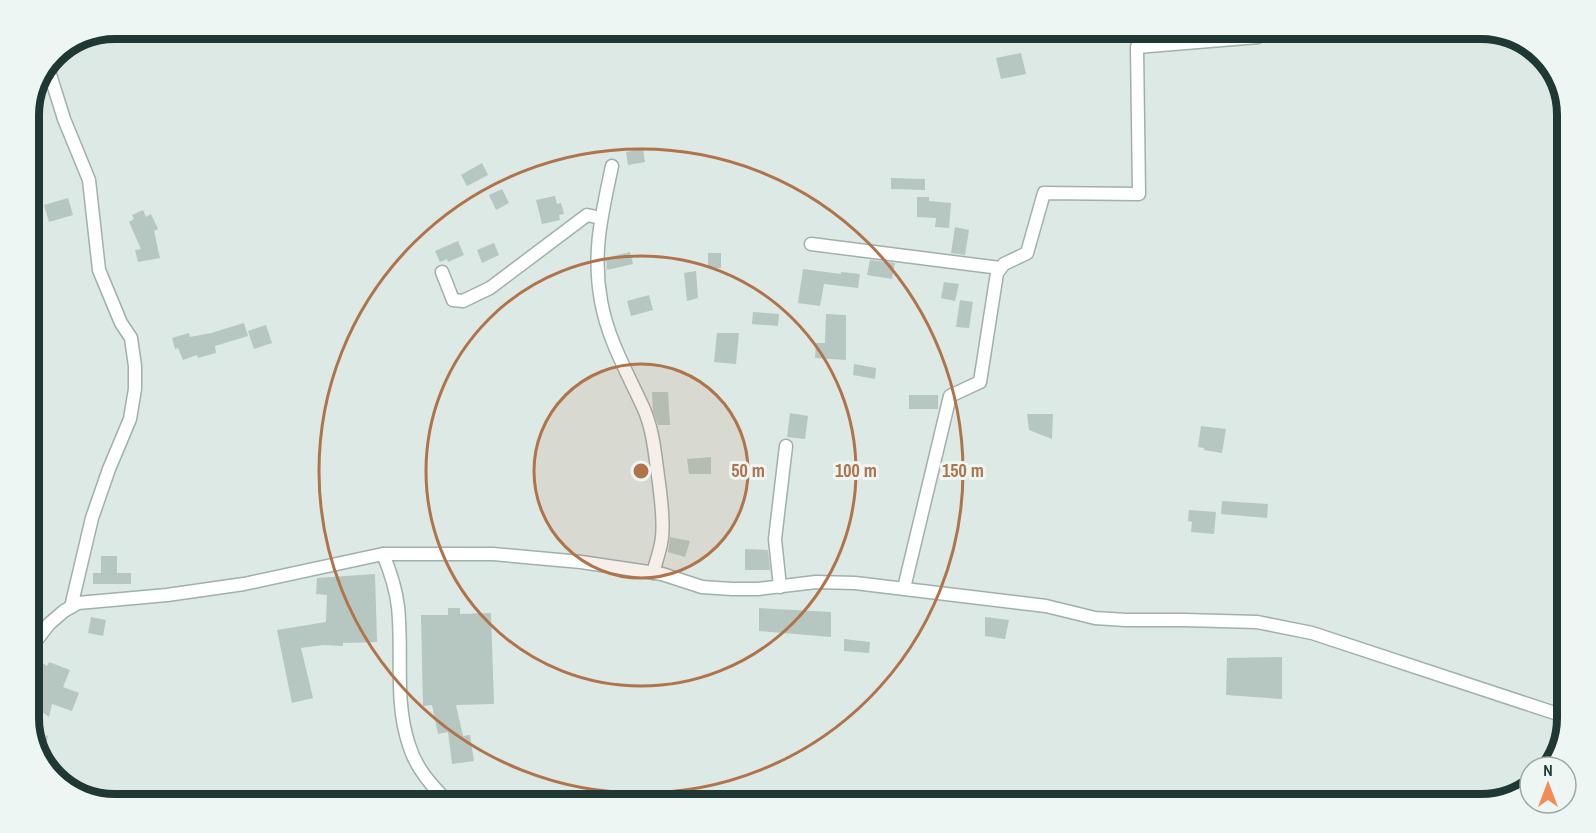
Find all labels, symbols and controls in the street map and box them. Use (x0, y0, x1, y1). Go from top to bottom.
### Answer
text: 50 m (731, 458, 765, 483)
text: 100 m (835, 458, 877, 483)
text: 150 m (942, 458, 984, 483)
centre of rings (631, 461, 651, 481)
north arrow (1518, 755, 1578, 815)
text: N (1543, 759, 1553, 781)

